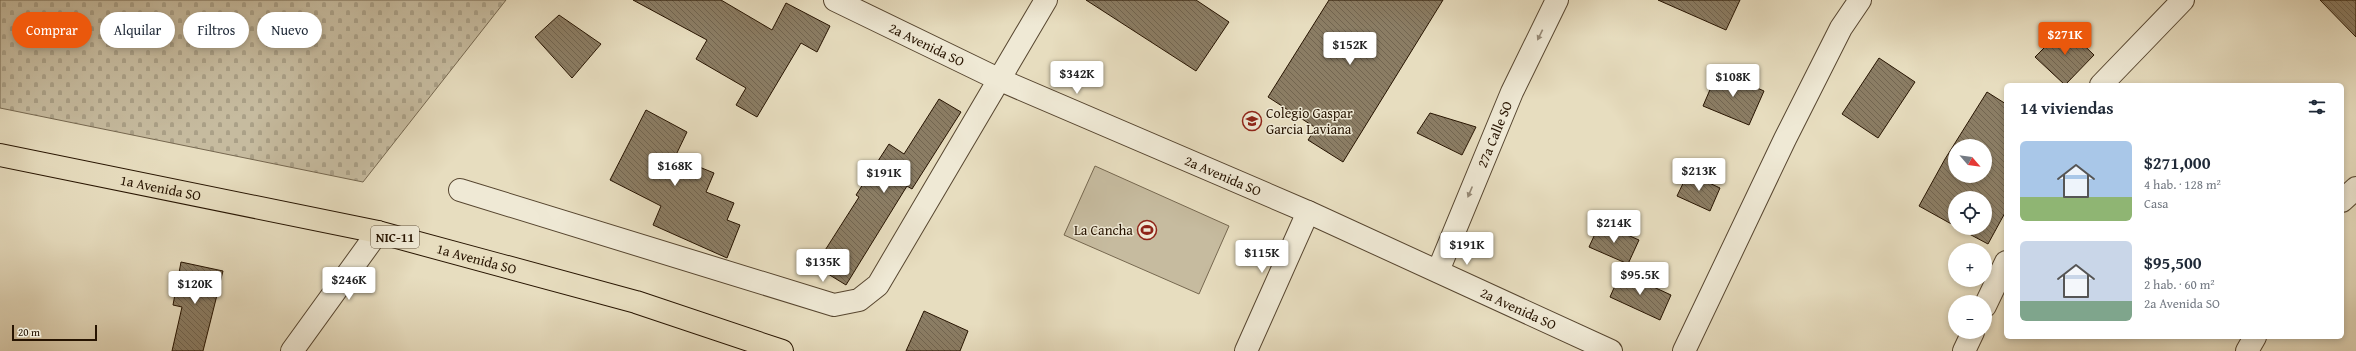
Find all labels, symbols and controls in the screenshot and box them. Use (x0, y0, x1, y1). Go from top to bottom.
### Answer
chip: Comprar (12, 12, 92, 48)
chip: Alquilar (100, 12, 175, 48)
chip: Filtros (183, 12, 249, 48)
chip: Nuevo (257, 12, 322, 48)
street label: 2a Avenida SO (886, 18, 968, 71)
pin: $271K (2037, 22, 2093, 56)
text: $271K (2047, 25, 2083, 44)
one-way arrow (1537, 29, 1543, 41)
pin: $152K (1322, 32, 1378, 66)
text: $152K (1332, 35, 1368, 54)
pin: $342K (1049, 61, 1105, 95)
text: $342K (1059, 64, 1095, 83)
pin: $108K (1705, 64, 1761, 98)
text: $108K (1715, 67, 1751, 86)
text: 14 viviendas (2020, 95, 2114, 120)
icon: filters (2306, 96, 2328, 118)
street label: 27a Calle SO (1472, 98, 1517, 171)
place label: Colegio Gaspar Garcia Laviana (1266, 103, 1353, 139)
school or university icon: Colegio Gaspar Garcia Laviana (1241, 110, 1263, 132)
north arrow (1948, 139, 1992, 183)
map controls (1948, 139, 1992, 339)
street label: 2a Avenida SO (1181, 150, 1265, 201)
text: $271,000 (2144, 150, 2210, 175)
pin: $168K (647, 153, 703, 187)
text: $168K (657, 156, 693, 175)
icon: home (2052, 157, 2100, 205)
pin: $213K (1671, 158, 1727, 192)
pin: $191K (856, 160, 912, 194)
text: $213K (1681, 161, 1717, 180)
text: $191K (866, 163, 902, 182)
street label: 1a Avenida SO (119, 170, 203, 206)
text: 4 hab. · 128 m² (2144, 175, 2221, 194)
one-way arrow (1467, 187, 1473, 199)
button: locate (1948, 191, 1992, 235)
text: Casa (2144, 194, 2169, 213)
pin: $214K (1586, 210, 1642, 244)
text: $214K (1596, 213, 1632, 232)
sports icon: La Cancha (1136, 219, 1158, 241)
place label: La Cancha (1074, 220, 1133, 240)
road number: NIC-11 (371, 226, 419, 248)
pin: $191K (1439, 232, 1495, 266)
text: $191K (1449, 235, 1485, 254)
street label: 1a Avenida SO (435, 238, 519, 279)
pin: $115K (1234, 240, 1290, 274)
text: $115K (1244, 243, 1280, 262)
button: + (1948, 243, 1992, 287)
pin: $135K (795, 249, 851, 283)
text: $95,500 (2144, 250, 2202, 275)
text: $135K (805, 252, 841, 271)
icon: home (2052, 257, 2100, 305)
pin: $95.5K (1607, 262, 1673, 296)
text: $95.5K (1621, 265, 1659, 284)
pin: $246K (321, 267, 377, 301)
text: $246K (331, 270, 367, 289)
pin: $120K (167, 271, 223, 305)
text: $120K (177, 274, 213, 293)
text: 2 hab. · 60 m² (2144, 275, 2215, 294)
street label: 2a Avenida SO (1477, 282, 1560, 335)
text: 2a Avenida SO (2144, 294, 2220, 313)
button: − (1948, 295, 1992, 339)
scale bar (12, 323, 97, 342)
text: 20 m (18, 324, 40, 340)

